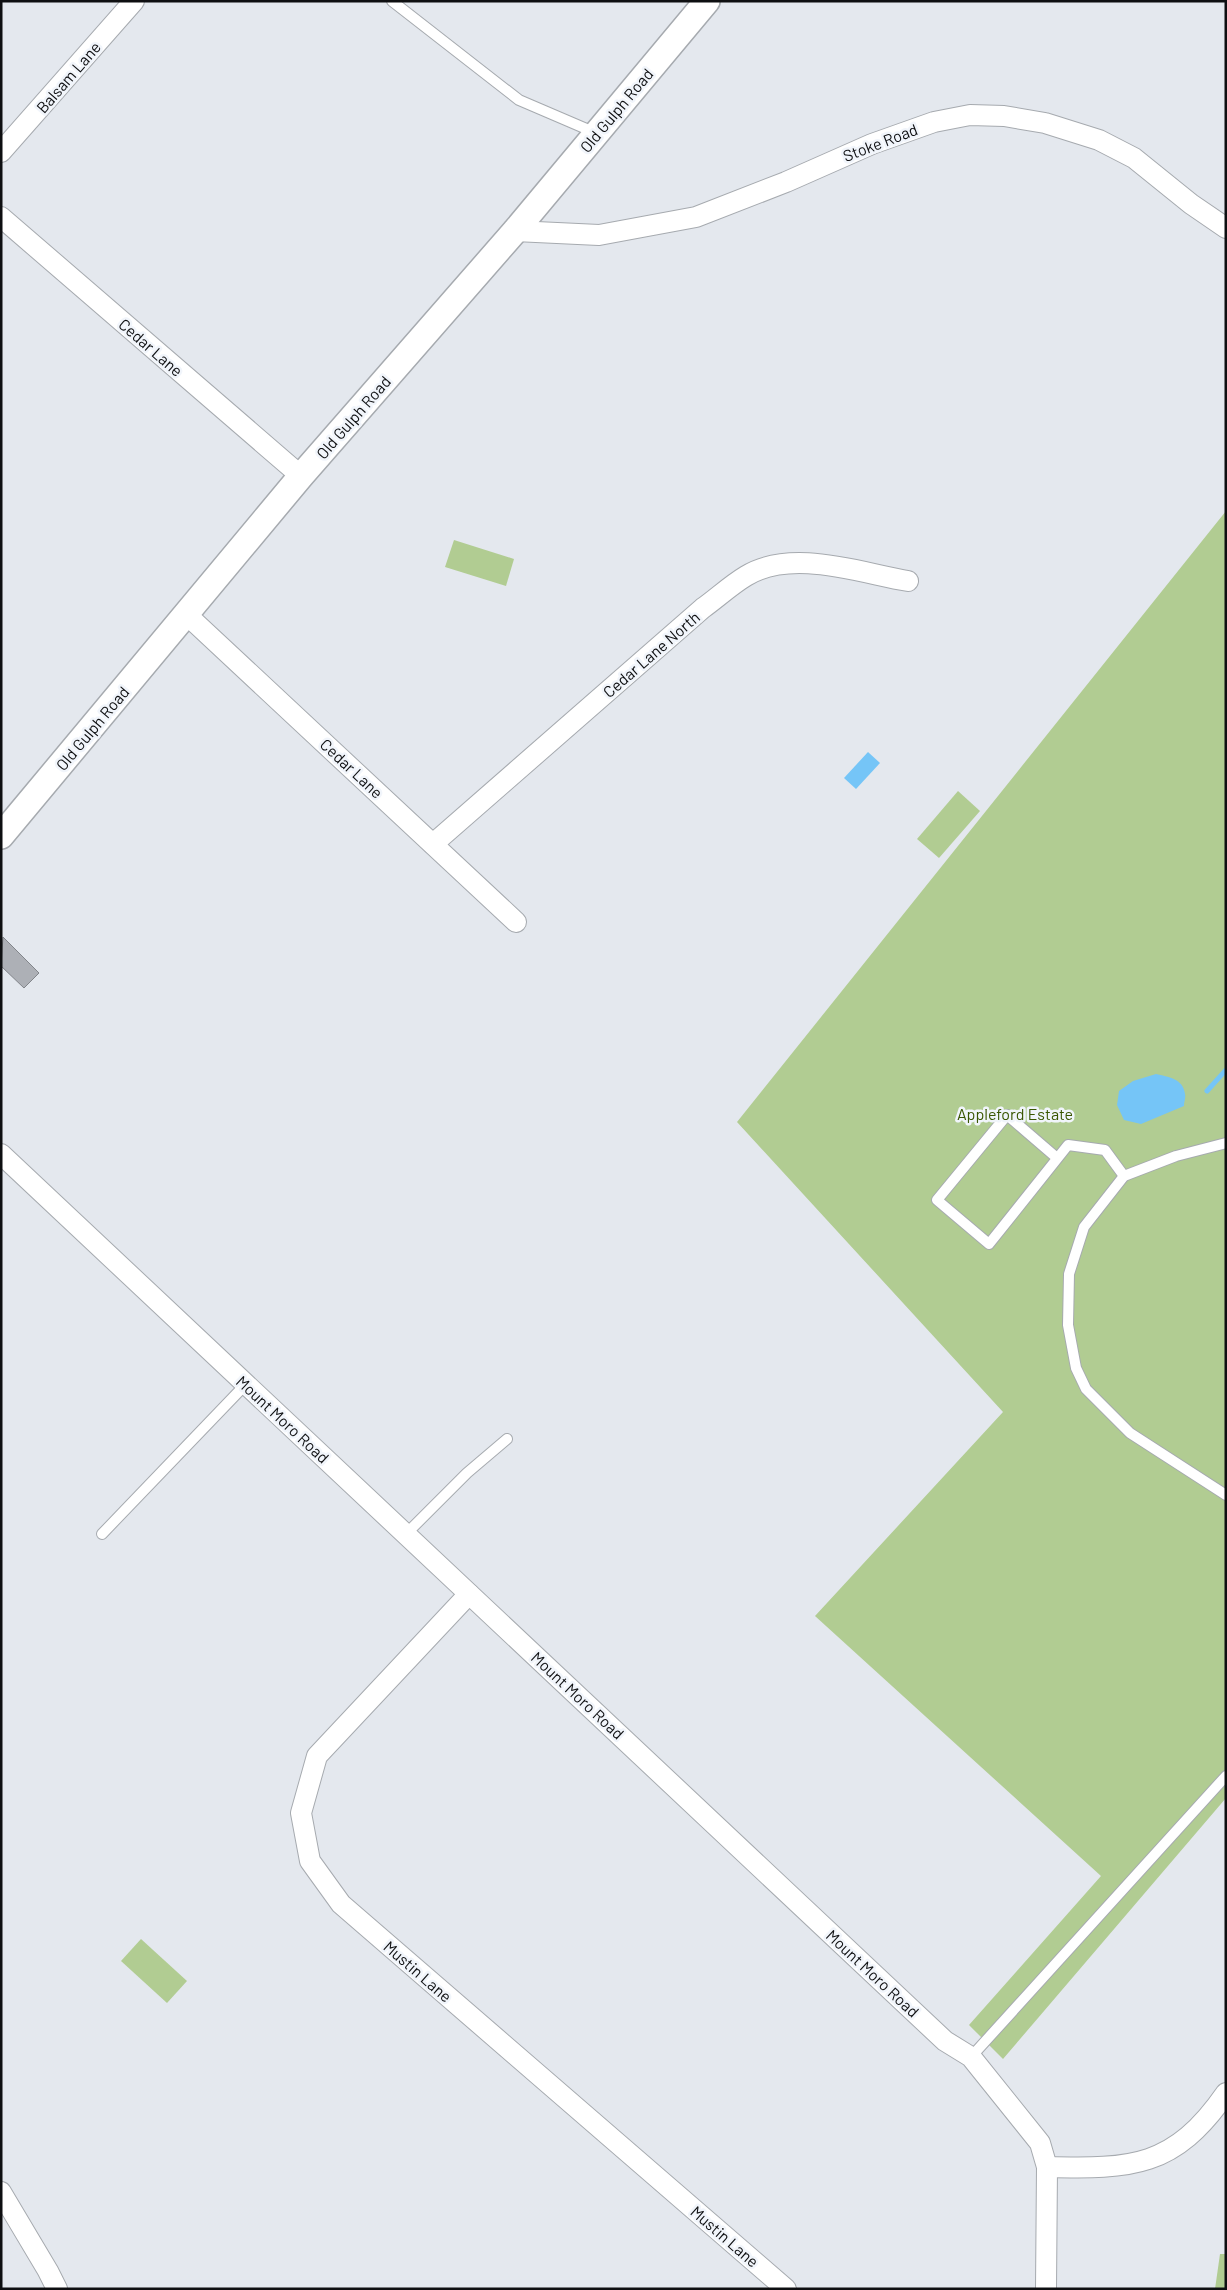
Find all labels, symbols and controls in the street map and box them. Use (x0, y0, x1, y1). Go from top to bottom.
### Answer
street label: Balsam Lane (32, 37, 104, 117)
street label: Old Gulph Road (575, 64, 657, 156)
street label: Stoke Road (840, 119, 920, 165)
street label: Cedar Lane (115, 314, 187, 380)
street label: Old Gulph Road (312, 372, 394, 462)
street label: Cedar Lane North (599, 607, 703, 701)
street label: Old Gulph Road (51, 682, 133, 774)
street label: Cedar Lane (317, 734, 387, 802)
park label: Appleford Estate (957, 1104, 1073, 1123)
street label: Mount Moro Road (233, 1371, 333, 1467)
street label: Mount Moro Road (528, 1647, 628, 1743)
street label: Mount Moro Road (823, 1925, 923, 2021)
street label: Mustin Lane (380, 1936, 456, 2006)
street label: Mustin Lane (687, 2201, 763, 2271)

